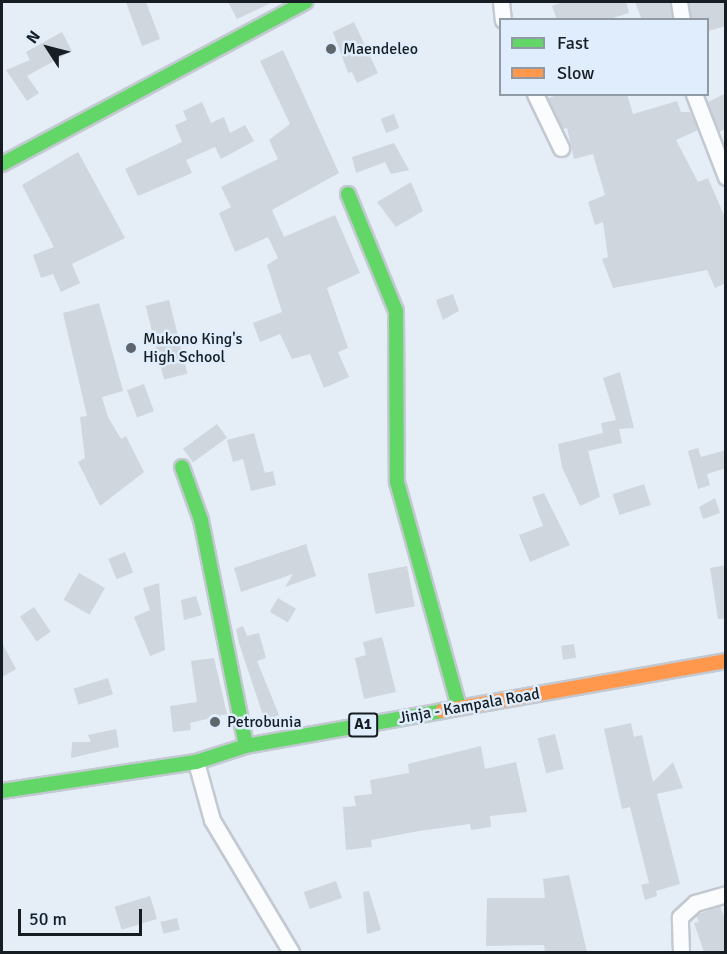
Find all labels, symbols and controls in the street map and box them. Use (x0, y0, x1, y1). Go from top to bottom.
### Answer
north arrow (18, 18, 78, 78)
legend (499, 18, 709, 96)
text: N (22, 27, 45, 48)
text: Fast (557, 32, 589, 54)
place label: Maendeleo (343, 39, 418, 59)
marker: Maendeleo (324, 42, 338, 56)
text: Slow (557, 62, 594, 84)
place label: Mukono King's High School (143, 329, 243, 367)
marker: Mukono King's High School (124, 341, 138, 355)
street label: Jinja - Kampala Road (397, 684, 541, 728)
place label: Petrobunia (227, 712, 302, 732)
road number: A1 (348, 713, 378, 737)
marker: Petrobunia (208, 715, 222, 729)
scale bar (21, 897, 146, 935)
text: 50 m (29, 908, 67, 930)

